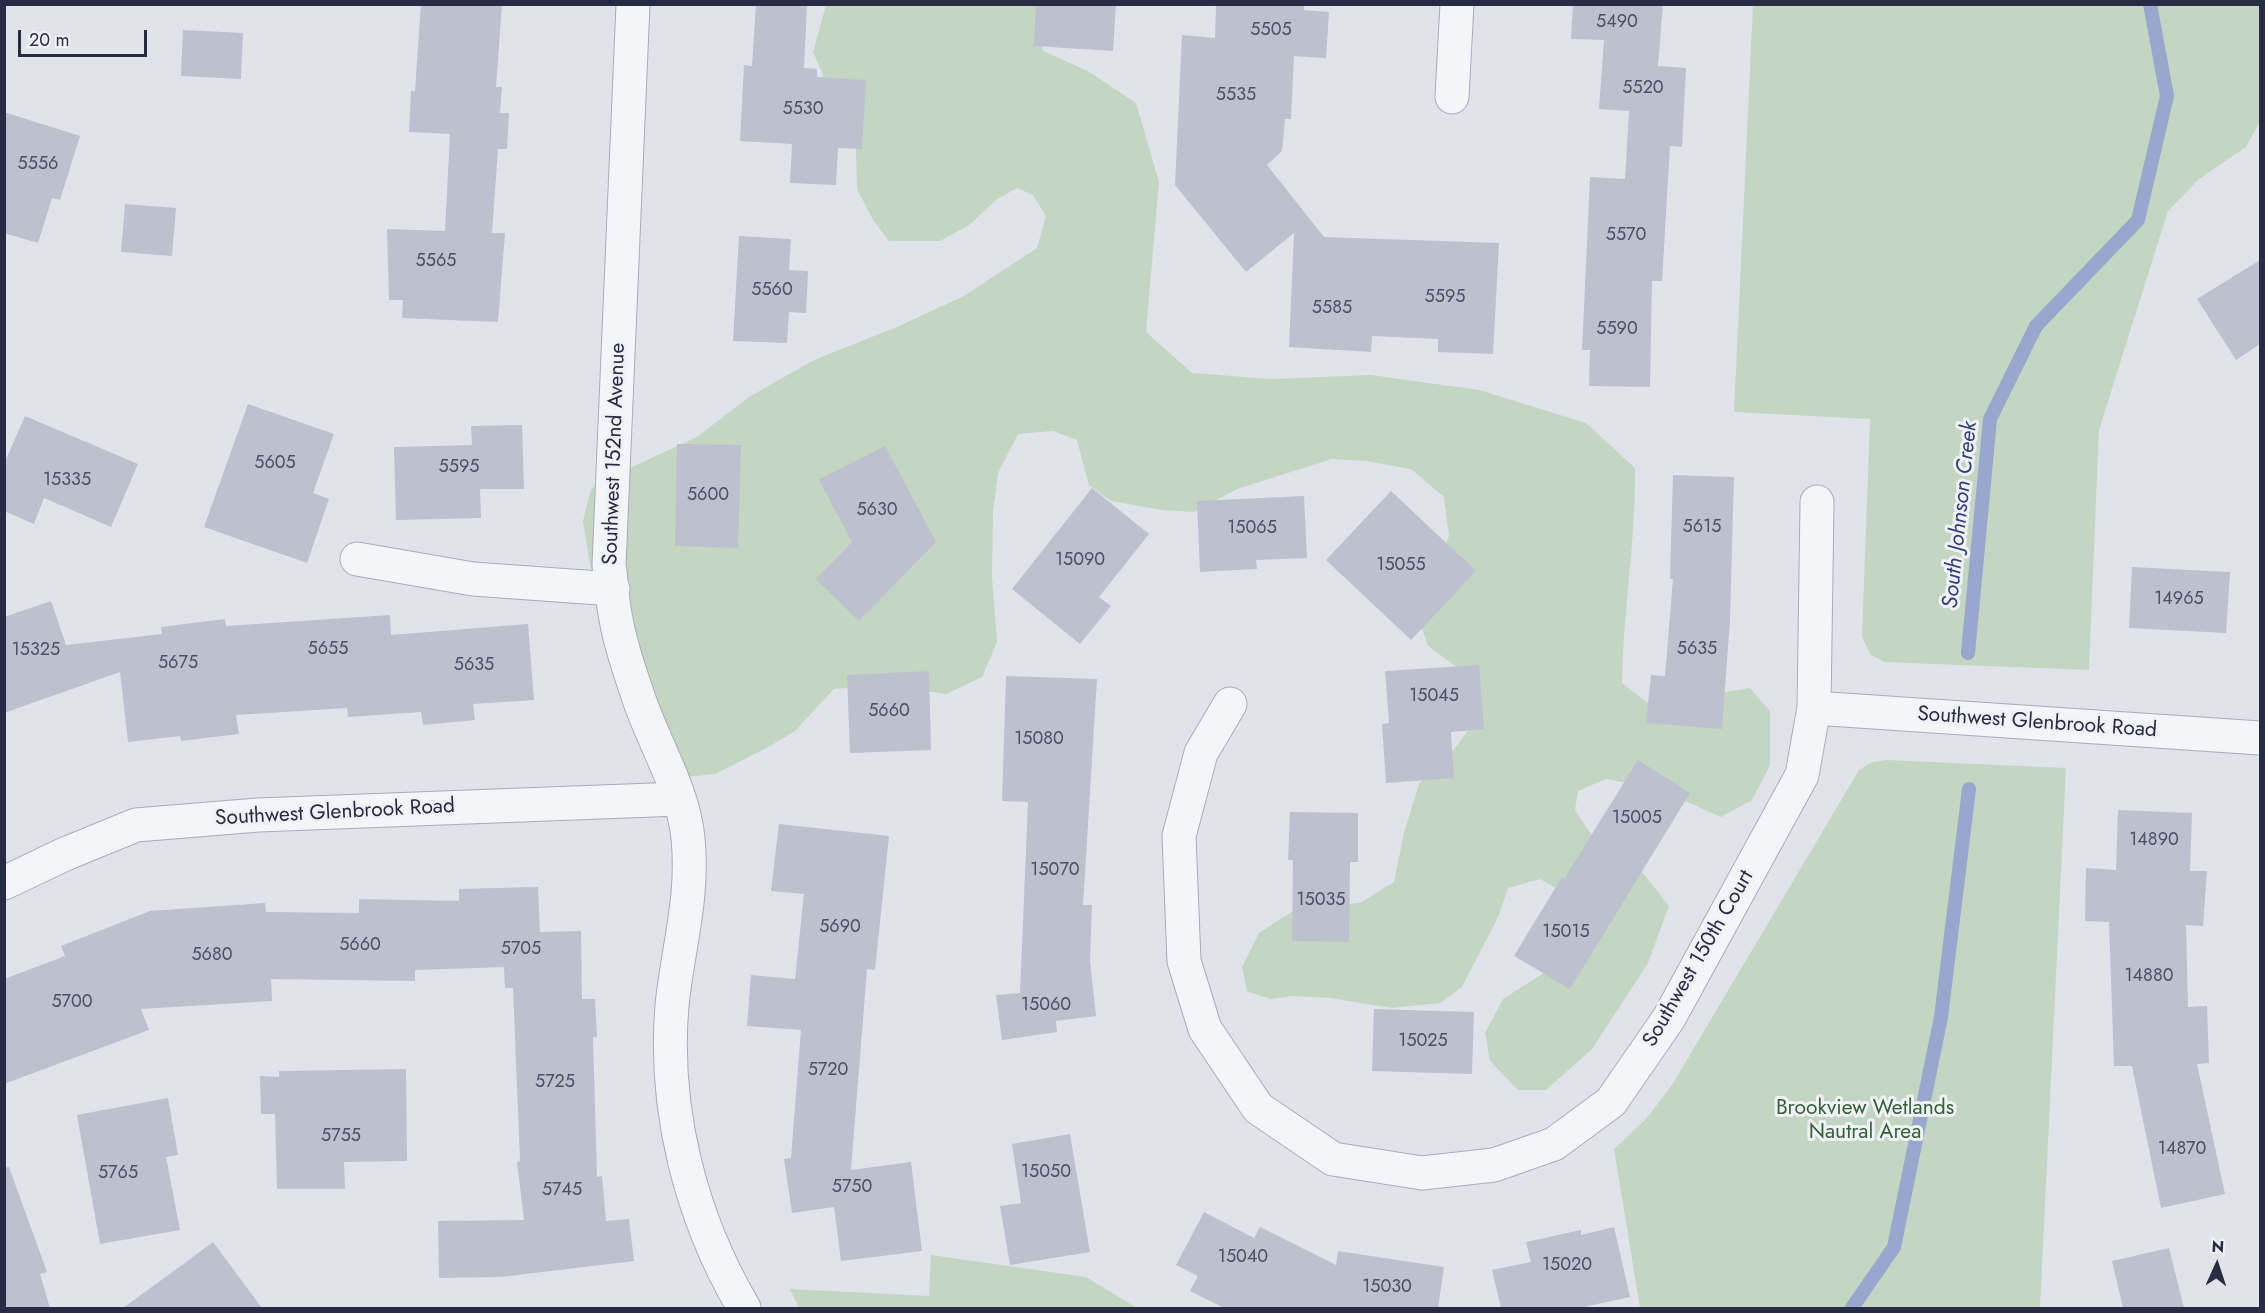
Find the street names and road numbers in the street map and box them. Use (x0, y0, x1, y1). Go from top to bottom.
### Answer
street label: Southwest 152nd Avenue (599, 342, 631, 566)
street label: Southwest Glenbrook Road (1916, 702, 2158, 744)
street label: Southwest Glenbrook Road (214, 794, 456, 832)
street label: Southwest 150th Court (1638, 866, 1760, 1052)

